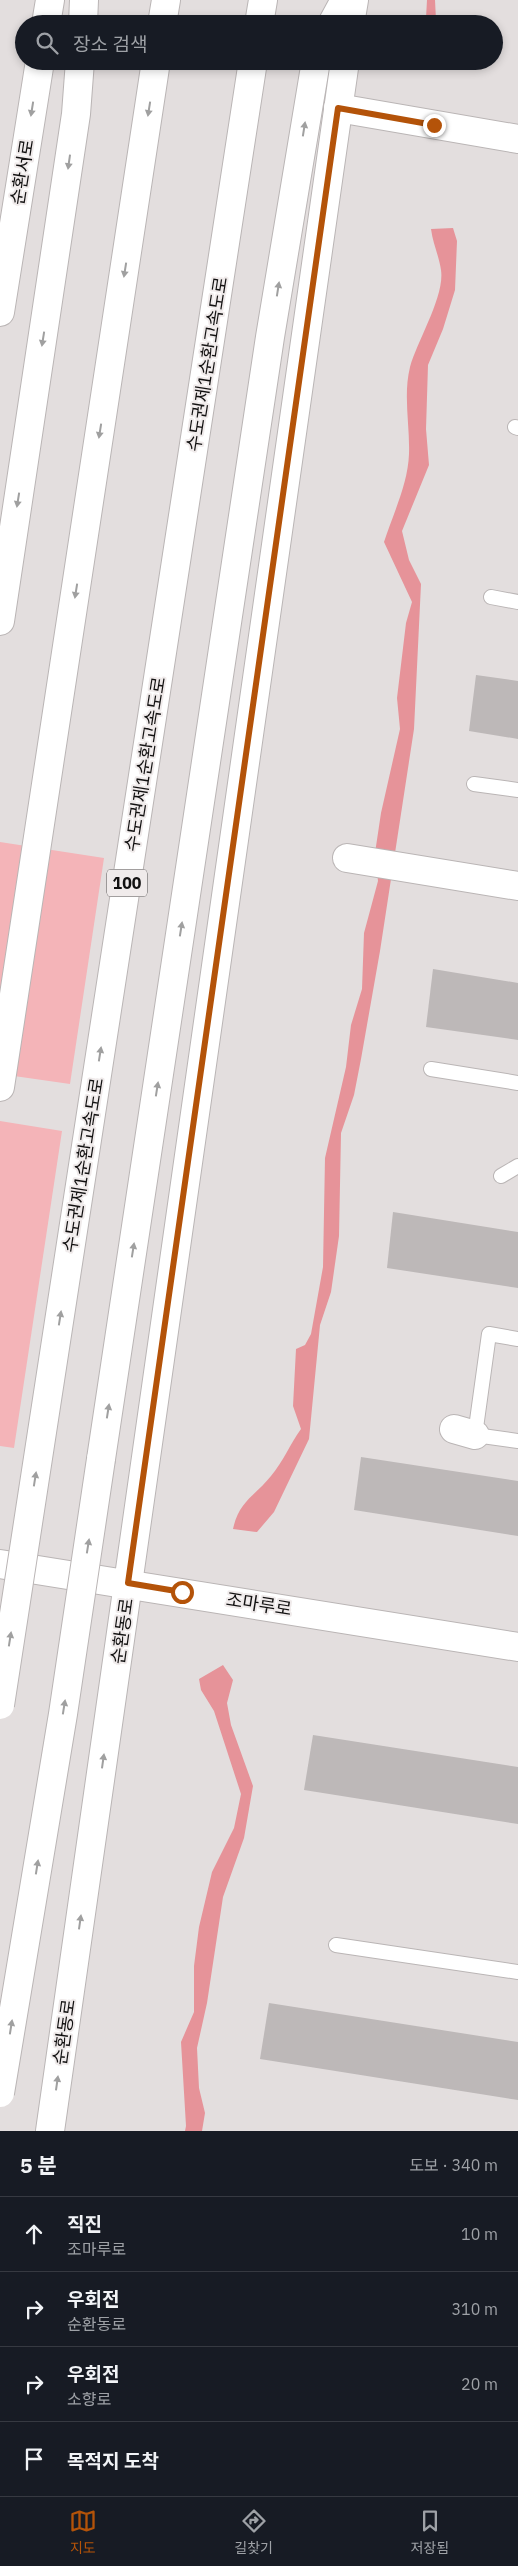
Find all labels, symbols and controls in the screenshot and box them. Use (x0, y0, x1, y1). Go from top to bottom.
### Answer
search box (15, 15, 503, 70)
icon: search (33, 29, 61, 57)
text: 장소 검색 (73, 32, 147, 56)
one-way arrow (28, 102, 36, 118)
one-way arrow (145, 102, 153, 118)
route end (423, 114, 446, 137)
one-way arrow (301, 120, 309, 136)
street label: 순환서로 (5, 137, 39, 207)
one-way arrow (65, 154, 73, 170)
one-way arrow (120, 262, 128, 278)
street label: 수도권제1순환고속도로 (182, 275, 232, 453)
one-way arrow (274, 281, 282, 297)
one-way arrow (39, 331, 47, 347)
one-way arrow (96, 423, 104, 439)
one-way arrow (14, 492, 22, 508)
one-way arrow (72, 584, 80, 600)
street label: 수도권제1순환고속도로 (120, 675, 170, 853)
road number: 100 (107, 870, 147, 896)
one-way arrow (177, 920, 185, 936)
one-way arrow (97, 1045, 105, 1061)
street label: 수도권제1순환고속도로 (58, 1076, 108, 1254)
one-way arrow (153, 1081, 161, 1097)
one-way arrow (129, 1242, 137, 1258)
one-way arrow (56, 1310, 64, 1326)
one-way arrow (105, 1402, 113, 1418)
one-way arrow (31, 1470, 39, 1486)
one-way arrow (84, 1537, 92, 1553)
route start (171, 1581, 194, 1604)
street label: 조마루로 (224, 1587, 294, 1621)
street label: 순환동로 (106, 1597, 138, 1665)
one-way arrow (6, 1631, 14, 1647)
one-way arrow (60, 1698, 68, 1714)
one-way arrow (99, 1753, 107, 1769)
one-way arrow (34, 1858, 42, 1874)
one-way arrow (76, 1914, 84, 1930)
street label: 순환동로 (48, 1998, 80, 2066)
one-way arrow (7, 2019, 15, 2035)
one-way arrow (53, 2074, 61, 2090)
text: 5 분 (20, 2151, 57, 2179)
text: 도보 · 340 m (409, 2155, 498, 2175)
text: 직진 (67, 2212, 102, 2236)
icon: ahead (20, 2220, 48, 2248)
text: 10 m (461, 2224, 498, 2244)
text: 조마루로 (67, 2239, 126, 2259)
text: 우회전 (67, 2287, 119, 2311)
icon: right (20, 2295, 48, 2323)
text: 310 m (451, 2299, 498, 2319)
text: 순환동로 (67, 2314, 126, 2334)
text: 우회전 (67, 2362, 119, 2386)
icon: right (20, 2370, 48, 2398)
text: 20 m (461, 2374, 498, 2394)
text: 소향로 (67, 2389, 111, 2409)
icon: arrive (20, 2445, 48, 2473)
text: 목적지 도착 (67, 2449, 159, 2473)
tab: 지도 (69, 2507, 97, 2557)
tab: 길찾기 (234, 2507, 273, 2557)
tab: 저장됨 (411, 2507, 449, 2557)

